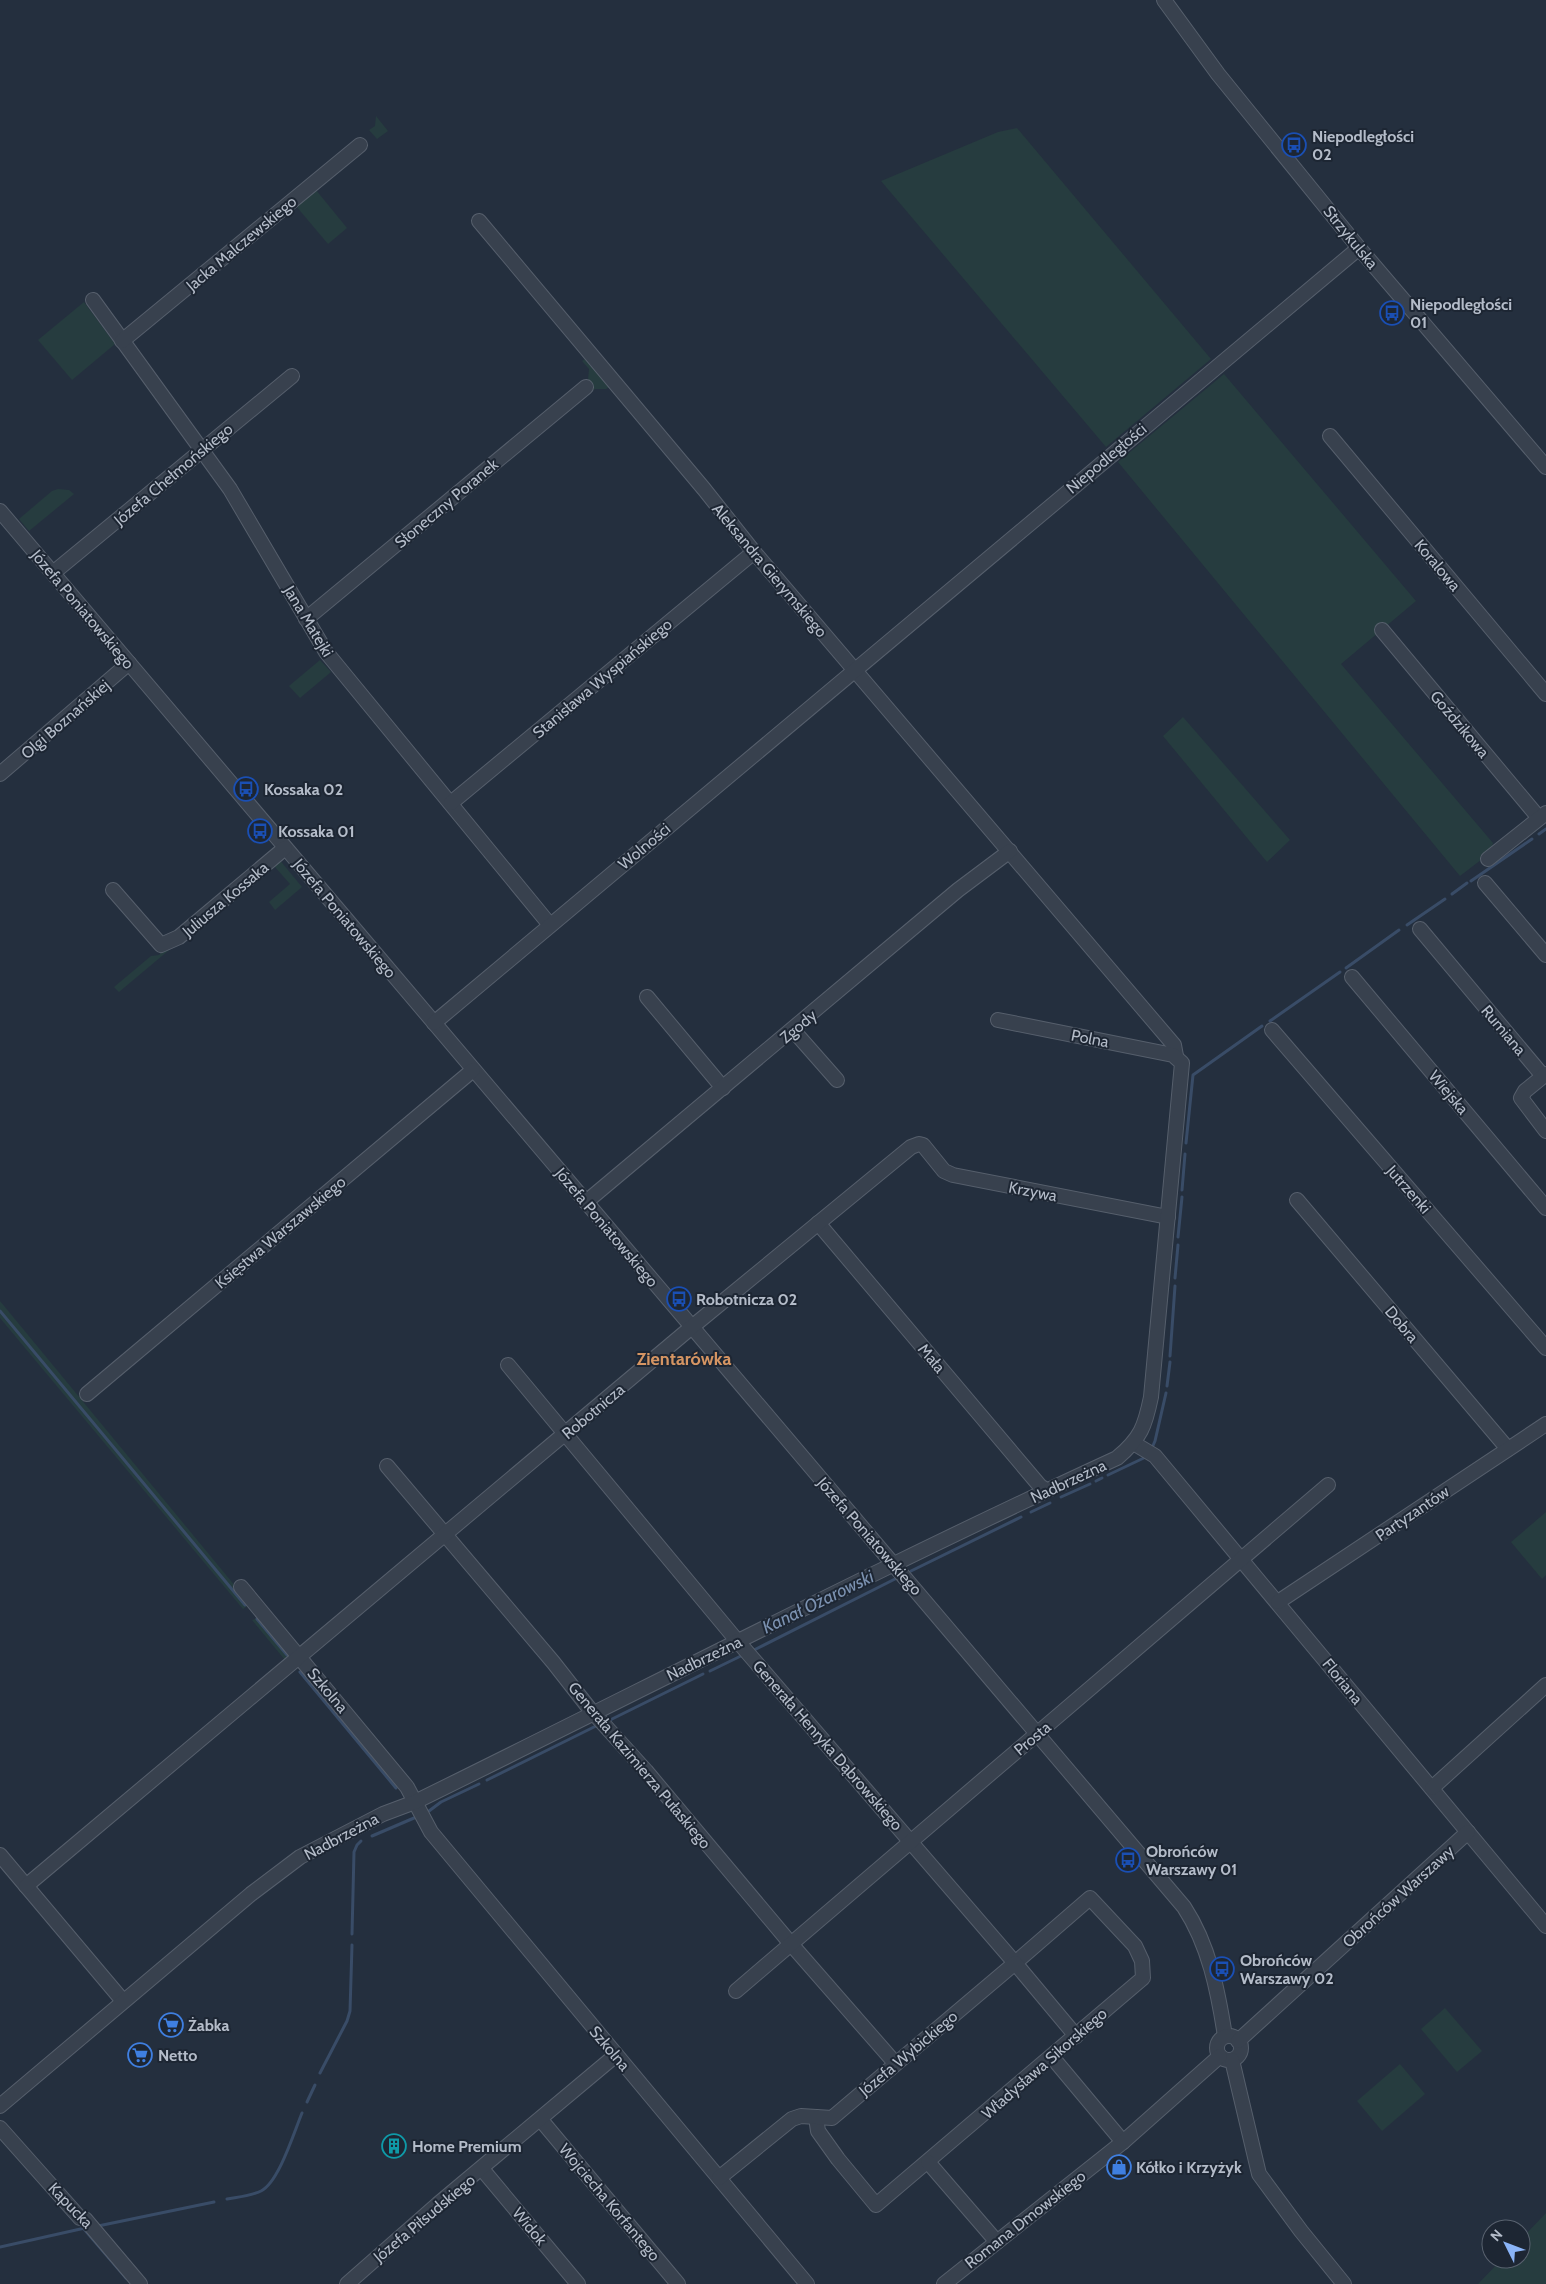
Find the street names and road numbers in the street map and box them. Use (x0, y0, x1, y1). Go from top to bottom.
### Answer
street label: Jacka Malczewskiego (182, 192, 300, 296)
street label: Strzykulska (1319, 202, 1382, 273)
street label: Józefa Chełmońskiego (109, 419, 237, 530)
street label: Niepodległości (1062, 419, 1150, 497)
street label: Słoneczny Poranek (391, 454, 502, 552)
street label: Aleksandra Gierymskiego (708, 500, 831, 641)
street label: Koralowa (1411, 536, 1465, 595)
street label: Józefa Poniatowskiego (27, 545, 138, 673)
street label: Jana Matejki (279, 581, 337, 660)
street label: Stanisława Wyspiańskiego (529, 614, 676, 742)
street label: Olgi Boznańskiej (17, 676, 114, 763)
street label: Goździkowa (1426, 687, 1493, 762)
street label: Wolności (614, 819, 674, 874)
street label: Józefa Poniatowskiego (289, 854, 400, 982)
street label: Juliusza Kossaka (178, 858, 272, 941)
street label: Rumiana (1477, 1001, 1530, 1059)
street label: Zgody (776, 1006, 821, 1047)
street label: Polna (1069, 1026, 1111, 1052)
street label: Wiejska (1425, 1067, 1473, 1118)
street label: Jutrzenki (1382, 1161, 1435, 1217)
street label: Józefa Poniatowskiego (551, 1163, 662, 1291)
street label: Księstwa Warszawskiego (211, 1172, 350, 1293)
street label: Krzywa (1007, 1177, 1059, 1206)
street label: Dobra (1381, 1302, 1423, 1347)
street label: Mała (914, 1340, 949, 1377)
street label: Robotnicza (558, 1380, 629, 1443)
street label: Nadbrzeżna (1027, 1456, 1109, 1507)
street label: Józefa Poniatowskiego (813, 1473, 926, 1599)
street label: Partyzantów (1372, 1482, 1453, 1545)
street label: Nadbrzeżna (664, 1632, 745, 1685)
street label: Floriana (1318, 1654, 1367, 1708)
street label: Generała Henryka Dąbrowskiego (749, 1656, 907, 1834)
street label: Szkolna (303, 1664, 352, 1717)
street label: Generała Kazimierza Pułaskiego (564, 1678, 715, 1853)
street label: Prosta (1010, 1717, 1055, 1759)
street label: Nadbrzeżna (301, 1809, 382, 1864)
street label: Obrońców Warszawy (1339, 1841, 1458, 1951)
street label: Władysława Sikorskiego (978, 2004, 1111, 2123)
street label: Józefa Wybickiego (854, 2007, 962, 2101)
street label: Szkolna (585, 2022, 634, 2075)
street label: Wojciecha Korfantego (555, 2140, 664, 2265)
street label: Romana Dmowskiego (961, 2166, 1090, 2272)
street label: Józefa Piłsudskiego (369, 2170, 479, 2267)
street label: Kapucka (44, 2179, 97, 2232)
street label: Widok (508, 2204, 551, 2250)

